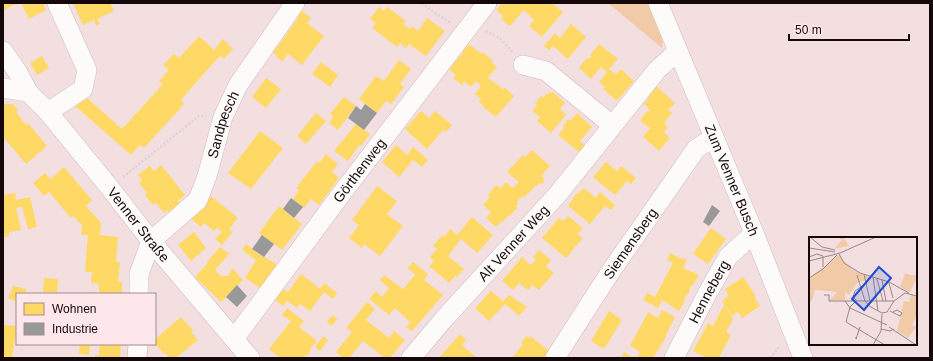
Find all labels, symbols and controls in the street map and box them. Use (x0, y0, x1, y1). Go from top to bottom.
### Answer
scale bar (789, 16, 909, 42)
text: 50 m (795, 23, 822, 37)
street label: Sandpesch (204, 88, 242, 160)
street label: Zum Venner Busch (702, 122, 762, 238)
street label: Görthenweg (330, 135, 389, 206)
street label: Venner Straße (104, 184, 173, 265)
street label: Alt Venner Weg (475, 202, 552, 284)
street label: Siemensberg (600, 205, 660, 282)
inset map (809, 237, 917, 345)
street label: Henneberg (685, 257, 733, 326)
legend (16, 293, 156, 345)
text: Wohnen (52, 302, 96, 316)
text: Industrie (52, 322, 98, 336)

